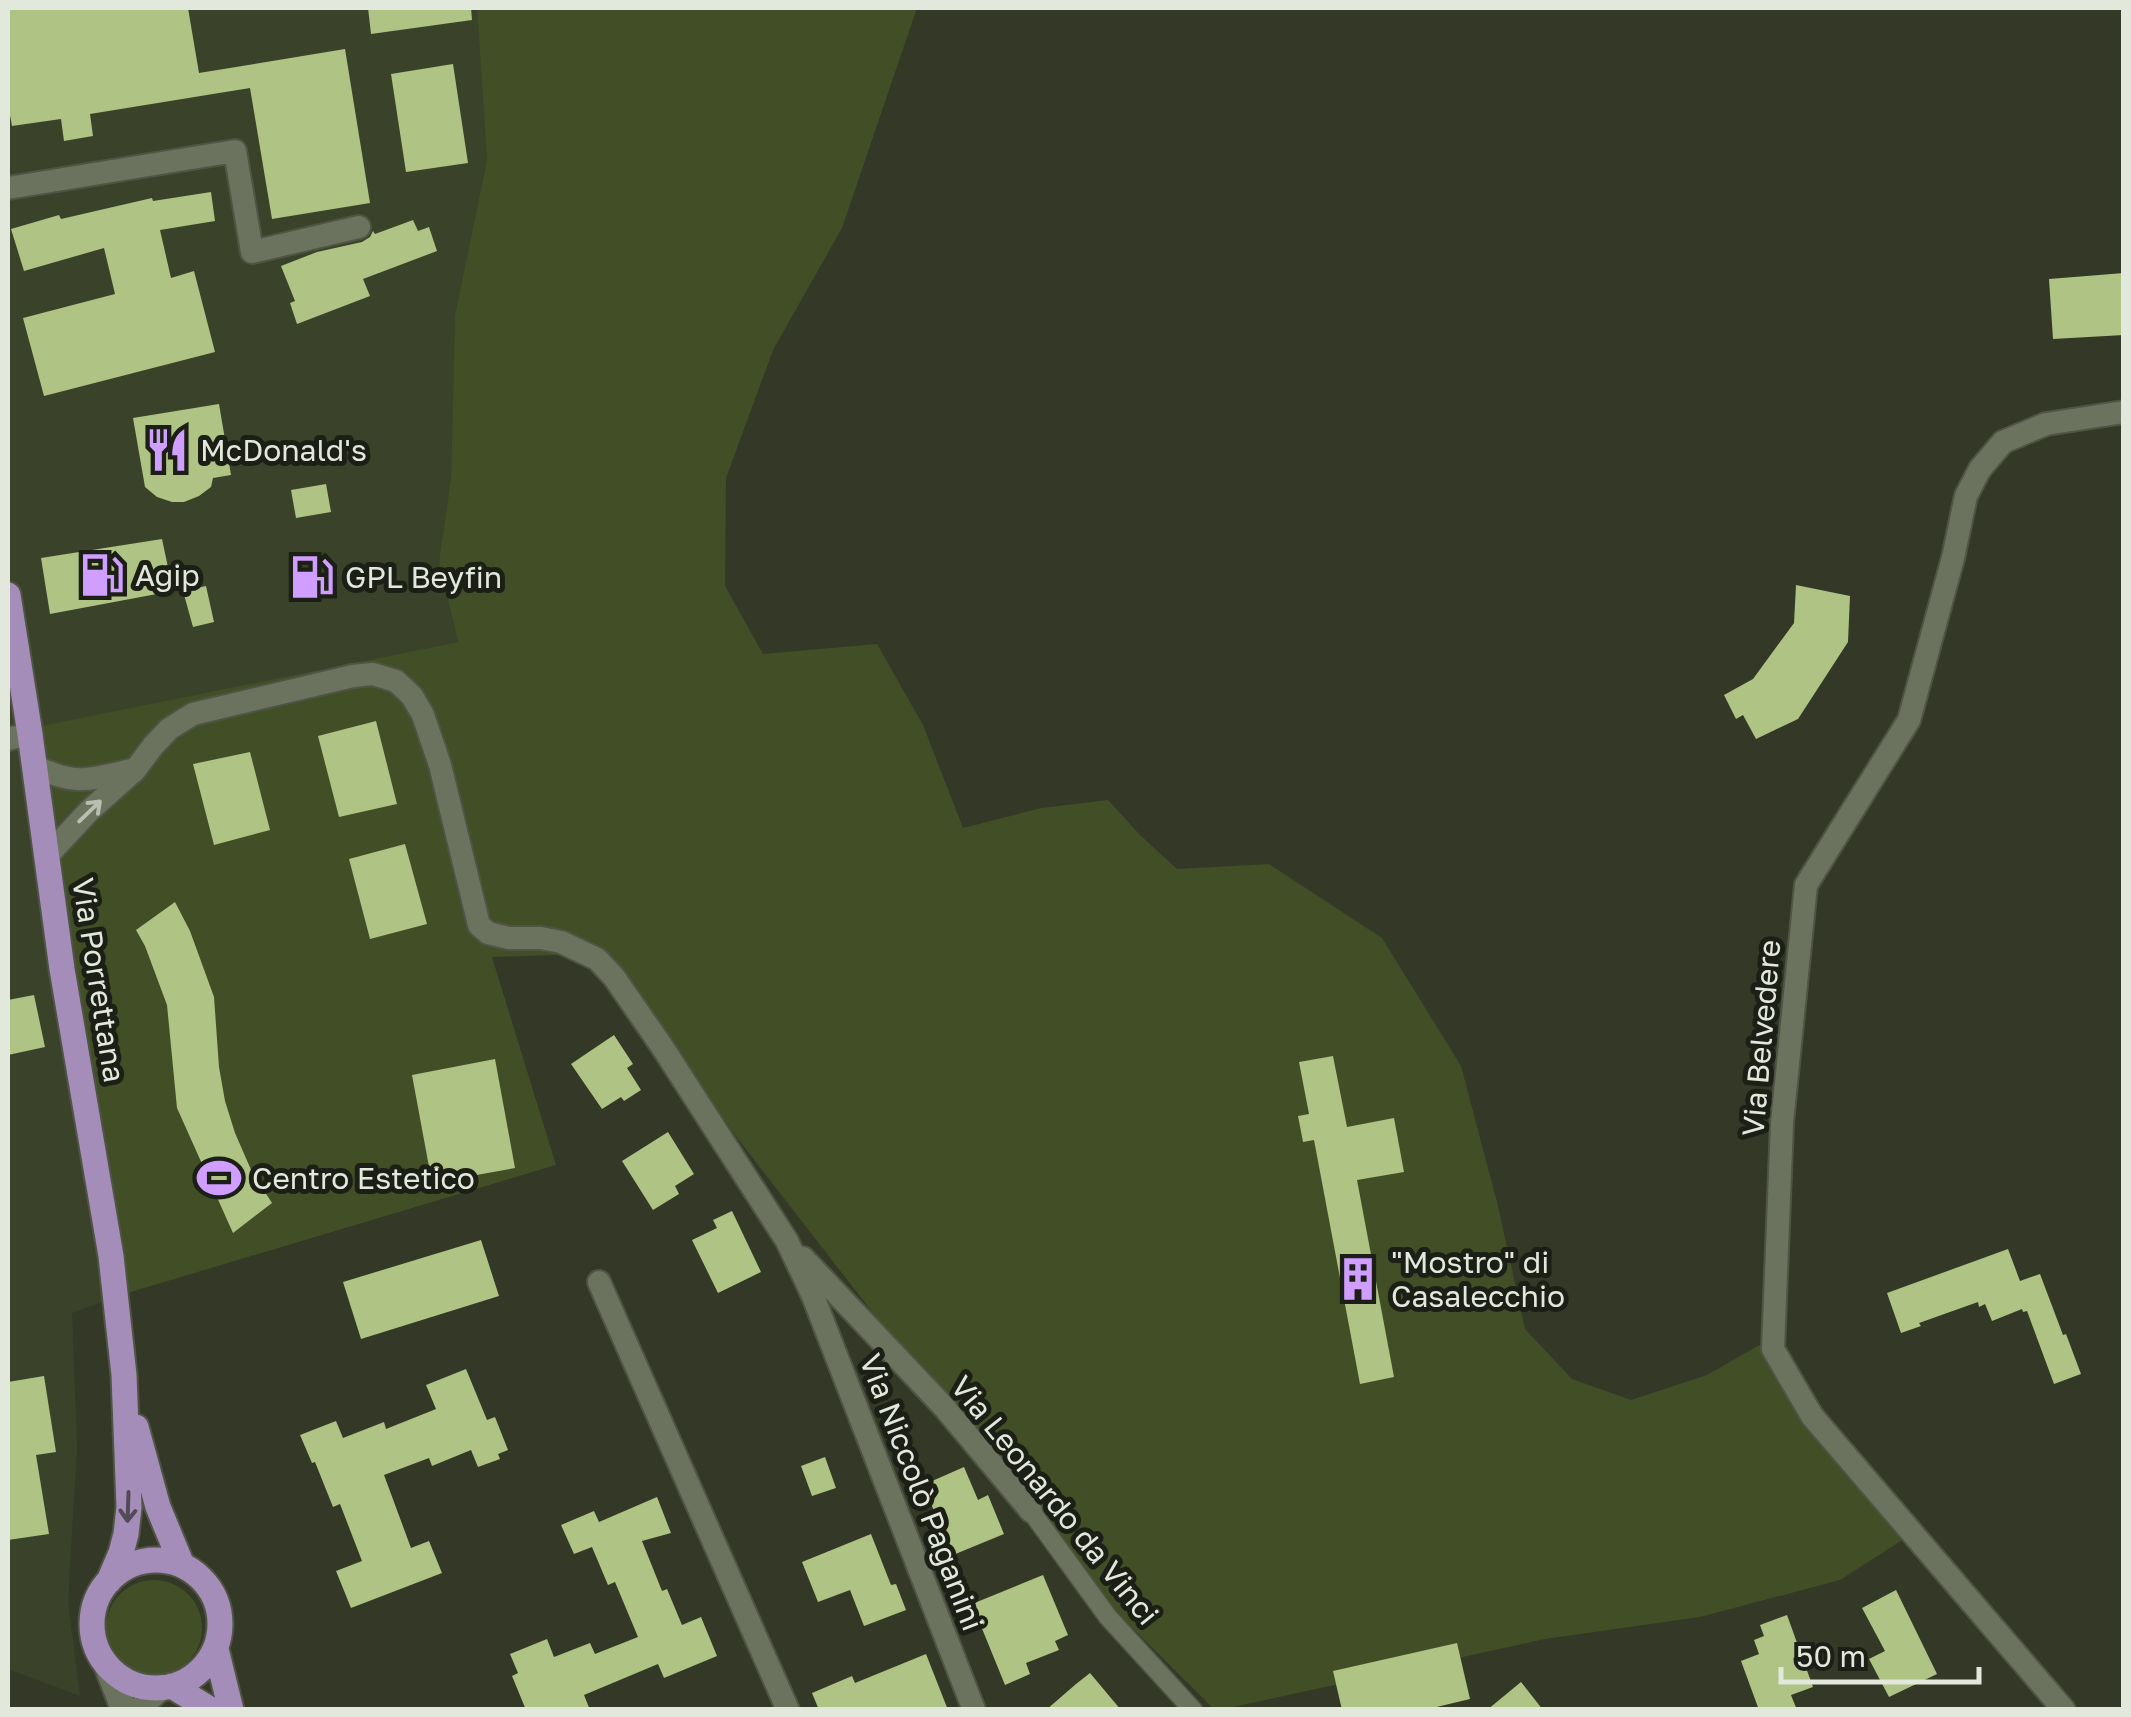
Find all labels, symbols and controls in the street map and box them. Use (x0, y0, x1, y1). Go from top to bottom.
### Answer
restaurant icon: McDonald's (143, 426, 191, 474)
place label: McDonald's (200, 432, 367, 468)
fuel station icon: Agip (78, 551, 126, 599)
fuel station icon: GPL Beyfin (288, 553, 336, 601)
place label: Agip (135, 557, 200, 593)
place label: GPL Beyfin (345, 559, 502, 595)
one-way arrow (78, 799, 102, 823)
street label: Via Porrettana (65, 875, 133, 1085)
street label: Via Belvedere (1734, 938, 1788, 1138)
sports icon: Centro Estetico (195, 1154, 243, 1202)
place label: Centro Estetico (252, 1160, 475, 1196)
place label: "Mostro" di Casalecchio (1391, 1244, 1565, 1314)
building icon: "Mostro" di Casalecchio (1334, 1255, 1382, 1303)
street label: Via Niccolò Paganini (853, 1348, 991, 1636)
street label: Via Leonardo da Vinci (944, 1368, 1166, 1632)
one-way arrow (118, 1491, 137, 1523)
scale bar (1781, 1622, 1978, 1684)
text: 50 m (1796, 1638, 1866, 1674)

